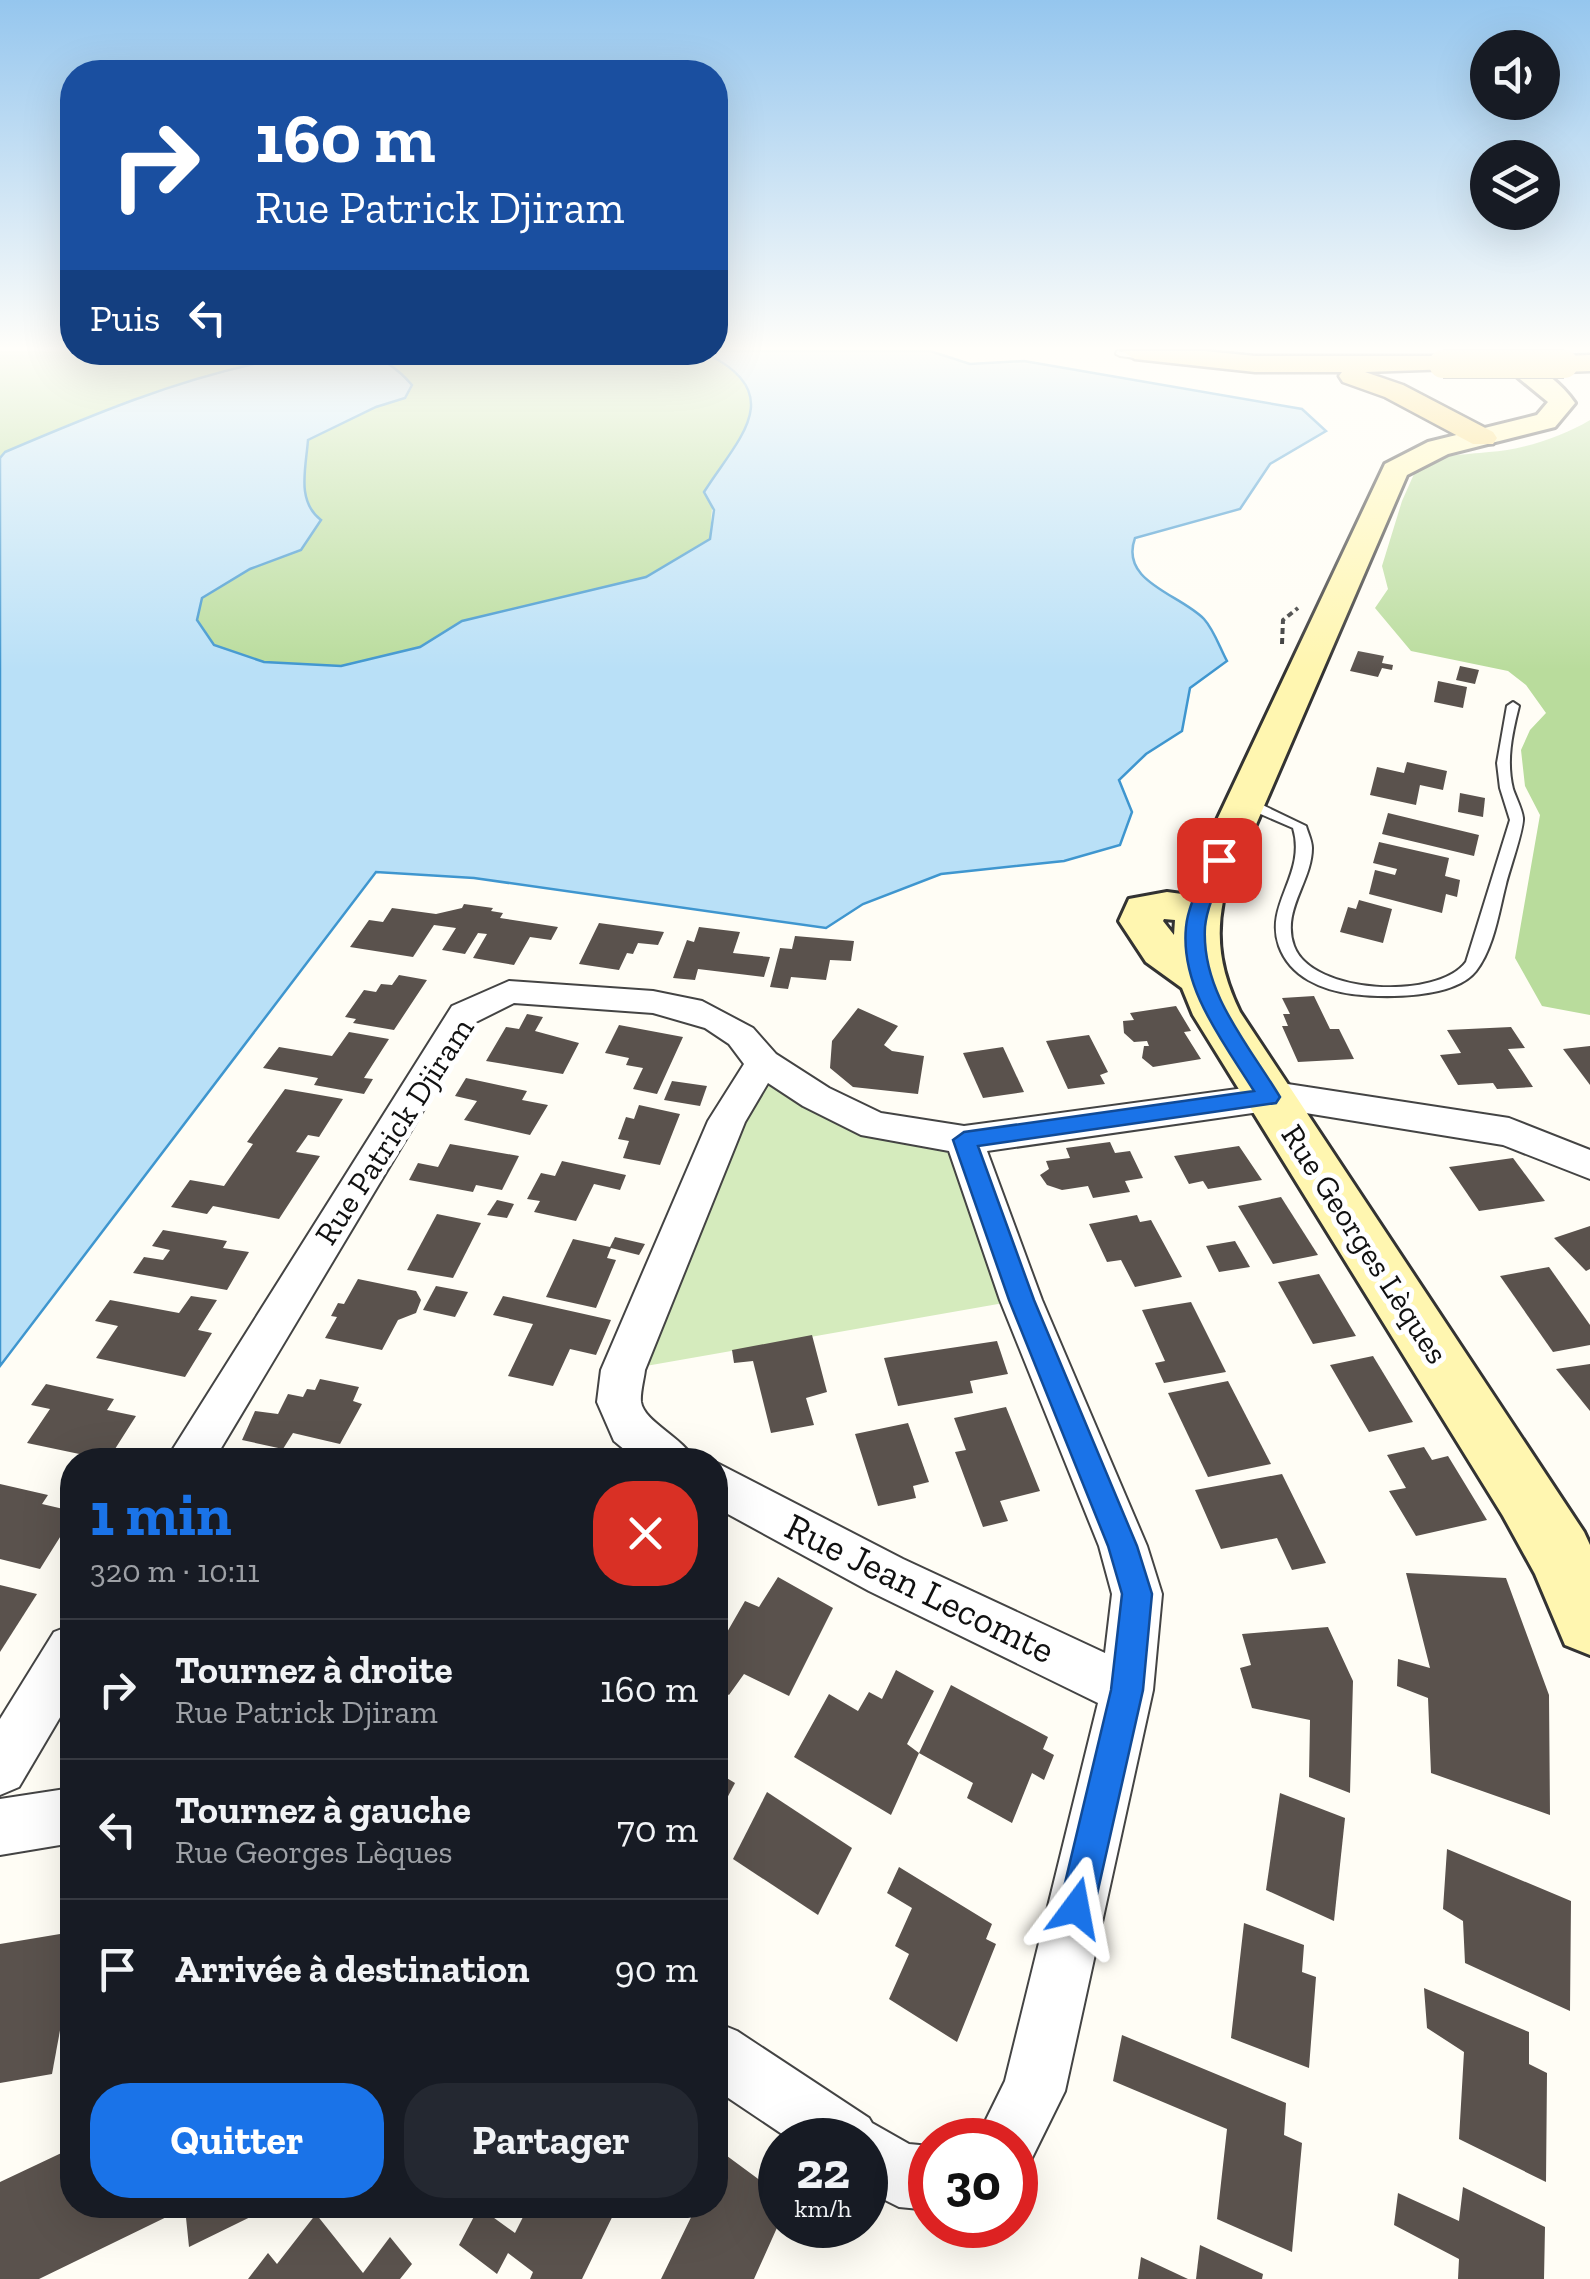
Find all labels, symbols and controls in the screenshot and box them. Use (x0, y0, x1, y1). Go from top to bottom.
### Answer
map controls (1470, 30, 1560, 230)
button: sound (1470, 30, 1560, 120)
text: 160 m (255, 96, 436, 180)
icon: right (90, 100, 220, 230)
button: layers (1470, 140, 1560, 230)
text: Rue Patrick Djiram (255, 181, 624, 235)
icon: left (180, 290, 235, 345)
text: Puis (90, 295, 160, 341)
pin (1177, 818, 1262, 903)
icon: arrive (1192, 833, 1247, 888)
street label: Rue Patrick Djiram (307, 1010, 482, 1252)
street label: Rue Georges Lèques (1274, 1117, 1456, 1371)
text: 1 min (90, 1478, 232, 1550)
button: close (593, 1481, 698, 1586)
street label: Rue Jean Lecomte (778, 1503, 1062, 1673)
text: 320 m · 10:11 (90, 1552, 260, 1590)
text: Tournez à droite (175, 1647, 453, 1693)
icon: right (90, 1662, 145, 1717)
text: 160 m (600, 1666, 698, 1712)
text: Rue Patrick Djiram (175, 1693, 438, 1731)
text: Tournez à gauche (175, 1787, 471, 1833)
icon: left (90, 1802, 145, 1857)
text: 70 m (617, 1806, 698, 1852)
text: Rue Georges Lèques (175, 1833, 452, 1871)
position arrow (1024, 1856, 1128, 1960)
icon: arrive (90, 1942, 145, 1997)
text: Arrivée à destination (175, 1946, 530, 1992)
text: 90 m (615, 1946, 698, 1992)
button: Quitter (90, 2083, 384, 2198)
button: Partager (404, 2083, 698, 2198)
speed limit sign: 30 (908, 2118, 1038, 2248)
text: 22 (796, 2141, 850, 2201)
text: km/h (794, 2193, 852, 2223)

